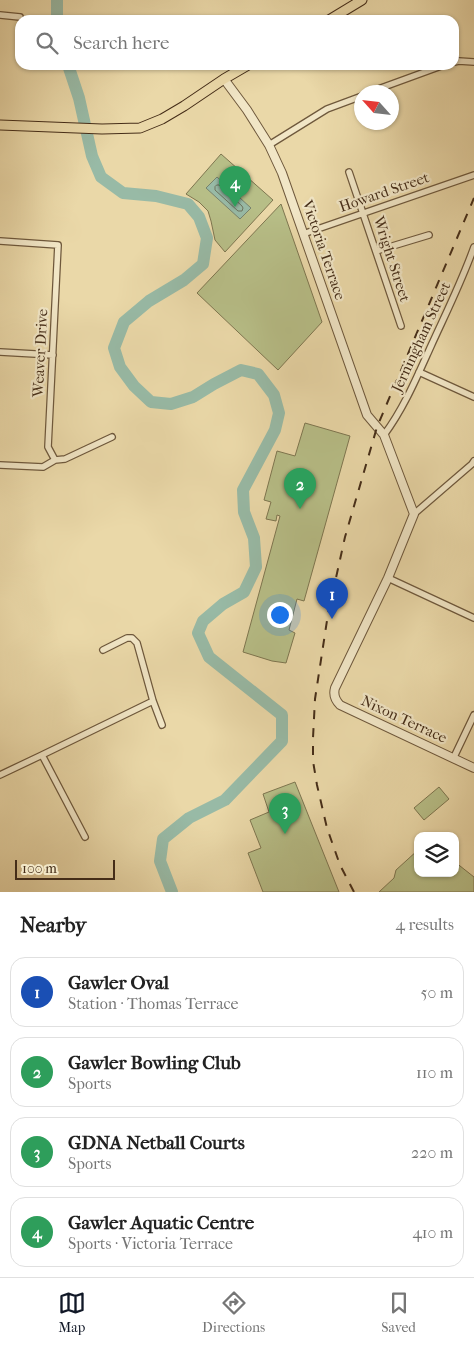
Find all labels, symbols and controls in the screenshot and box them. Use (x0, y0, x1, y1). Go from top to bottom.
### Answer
search box (15, 15, 459, 70)
icon: search (33, 29, 61, 57)
text: Search here (73, 32, 169, 54)
north arrow (354, 85, 399, 130)
pin: 4 (219, 166, 251, 207)
street label: Howard Street (337, 168, 432, 216)
street label: Victoria Terrace (298, 197, 350, 303)
street label: Wright Street (369, 213, 415, 305)
street label: Jerningham Street (387, 278, 455, 396)
street label: Weaver Drive (29, 308, 51, 399)
pin: 2 (284, 468, 316, 509)
pin: 1 (316, 578, 348, 619)
your location (267, 602, 293, 628)
street label: Nixon Terrace (358, 691, 450, 747)
pin: 3 (269, 793, 301, 834)
map controls (414, 832, 459, 877)
button: layers (414, 832, 459, 877)
scale bar (15, 857, 115, 880)
text: 100 m (22, 860, 57, 877)
text: Nearby (20, 913, 86, 937)
text: 4 results (396, 915, 454, 934)
text: Gawler Oval (68, 972, 169, 994)
text: 1 (34, 983, 40, 1002)
text: 50 m (421, 983, 453, 1002)
text: Station · Thomas Terrace (68, 994, 239, 1013)
text: Gawler Bowling Club (68, 1052, 241, 1074)
text: 2 (33, 1063, 41, 1082)
text: 110 m (416, 1063, 453, 1082)
text: Sports (68, 1074, 111, 1093)
text: GDNA Netball Courts (68, 1132, 245, 1154)
text: 3 (34, 1143, 40, 1162)
text: 220 m (411, 1143, 453, 1162)
text: Sports (68, 1154, 111, 1173)
text: Gawler Aquatic Centre (68, 1212, 254, 1234)
text: 4 (32, 1223, 42, 1242)
text: 410 m (412, 1223, 453, 1242)
text: Sports · Victoria Terrace (68, 1234, 233, 1253)
tab: Map (58, 1289, 86, 1336)
tab: Directions (202, 1289, 265, 1336)
tab: Saved (381, 1289, 416, 1336)

